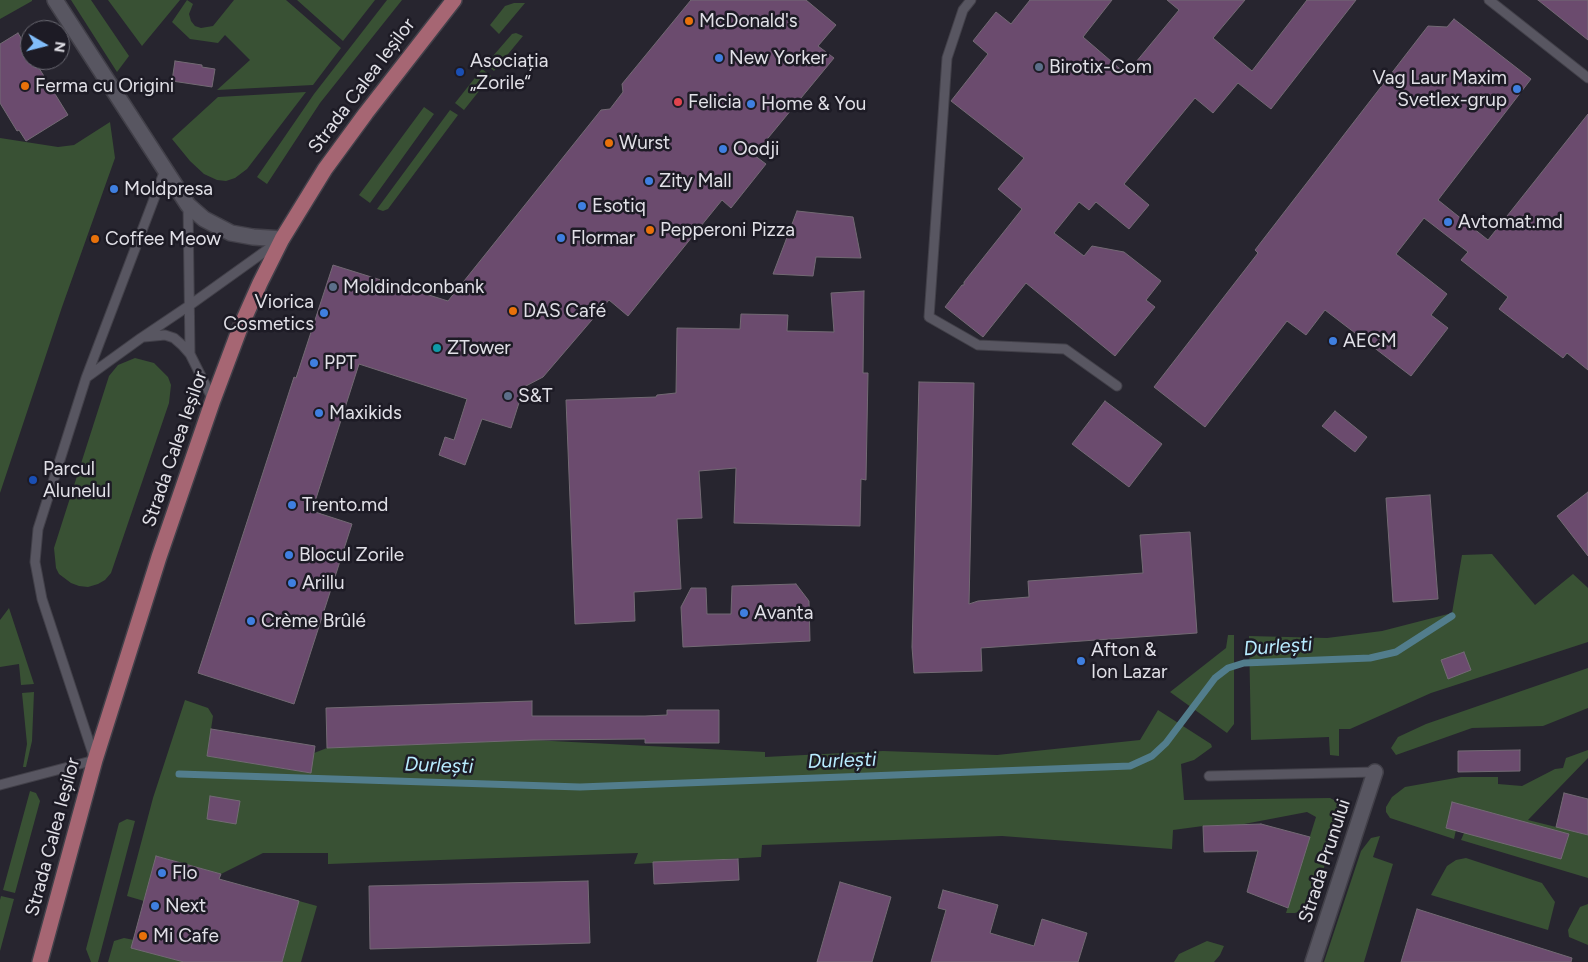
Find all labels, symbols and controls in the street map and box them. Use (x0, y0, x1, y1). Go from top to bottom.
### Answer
place label: McDonald's (699, 10, 798, 32)
street label: Strada Calea Ieșilor (304, 14, 420, 158)
marker: McDonald's (683, 15, 695, 27)
north arrow (20, 20, 70, 70)
text: N (50, 40, 69, 54)
place label: New Yorker (729, 47, 827, 69)
place label: Asociația „Zorile“ (470, 50, 548, 94)
marker: New Yorker (713, 52, 725, 64)
place label: Birotix-Com (1049, 56, 1152, 78)
marker: Birotix-Com (1033, 61, 1045, 73)
marker: Asociația „Zorile“ (454, 66, 466, 78)
place label: Vag Laur Maxim Svetlex-grup (1372, 67, 1507, 111)
place label: Ferma cu Origini (35, 75, 174, 97)
marker: Ferma cu Origini (19, 80, 31, 92)
marker: Vag Laur Maxim Svetlex-grup (1511, 83, 1523, 95)
place label: Felicia (688, 91, 742, 113)
place label: Home & You (761, 93, 866, 115)
marker: Felicia (672, 96, 684, 108)
marker: Home & You (745, 98, 757, 110)
place label: Wurst (619, 132, 670, 154)
marker: Wurst (603, 137, 615, 149)
place label: Oodji (733, 138, 779, 160)
marker: Oodji (717, 143, 729, 155)
place label: Zity Mall (659, 170, 732, 192)
marker: Zity Mall (643, 175, 655, 187)
place label: Moldpresa (124, 178, 213, 200)
marker: Moldpresa (108, 183, 120, 195)
place label: Esotiq (592, 195, 646, 217)
marker: Esotiq (576, 200, 588, 212)
place label: Avtomat.md (1458, 211, 1563, 233)
marker: Avtomat.md (1442, 216, 1454, 228)
place label: Pepperoni Pizza (660, 219, 795, 241)
marker: Pepperoni Pizza (644, 224, 656, 236)
place label: Flormar (571, 227, 635, 249)
place label: Coffee Meow (105, 228, 221, 250)
marker: Flormar (555, 232, 567, 244)
marker: Coffee Meow (89, 233, 101, 245)
place label: Moldindconbank (343, 276, 484, 298)
marker: Moldindconbank (327, 281, 339, 293)
place label: Viorica Cosmetics (223, 291, 314, 335)
place label: DAS Café (523, 300, 606, 322)
marker: DAS Café (507, 305, 519, 317)
marker: Viorica Cosmetics (318, 307, 330, 319)
place label: AECM (1343, 330, 1397, 352)
marker: AECM (1327, 335, 1339, 347)
place label: ZTower (447, 337, 511, 359)
marker: ZTower (431, 342, 443, 354)
place label: PPT (324, 352, 356, 374)
marker: PPT (308, 357, 320, 369)
street label: Strada Calea Ieșilor (138, 368, 212, 530)
place label: S&T (518, 385, 552, 407)
marker: S&T (502, 390, 514, 402)
place label: Maxikids (329, 402, 402, 424)
marker: Maxikids (313, 407, 325, 419)
place label: Parcul Alunelul (43, 458, 111, 502)
marker: Parcul Alunelul (27, 474, 39, 486)
place label: Trento.md (302, 494, 388, 516)
marker: Trento.md (286, 499, 298, 511)
place label: Blocul Zorile (299, 544, 404, 566)
marker: Blocul Zorile (283, 549, 295, 561)
place label: Arillu (302, 572, 345, 594)
marker: Arillu (286, 577, 298, 589)
place label: Avanta (754, 602, 813, 624)
marker: Avanta (738, 607, 750, 619)
place label: Crème Brûlé (261, 610, 366, 632)
marker: Crème Brûlé (245, 615, 257, 627)
water label: Durlești (1243, 633, 1313, 661)
place label: Afton & Ion Lazar (1091, 639, 1167, 683)
marker: Afton & Ion Lazar (1075, 655, 1087, 667)
water label: Durlești (807, 748, 877, 774)
water label: Durlești (404, 753, 474, 779)
street label: Strada Calea Ieșilor (21, 755, 85, 919)
street label: Strada Prunului (1294, 796, 1356, 926)
place label: Flo (172, 862, 198, 884)
marker: Flo (156, 867, 168, 879)
place label: Next (165, 895, 206, 917)
marker: Next (149, 900, 161, 912)
place label: Mi Cafe (153, 925, 219, 947)
marker: Mi Cafe (137, 930, 149, 942)

